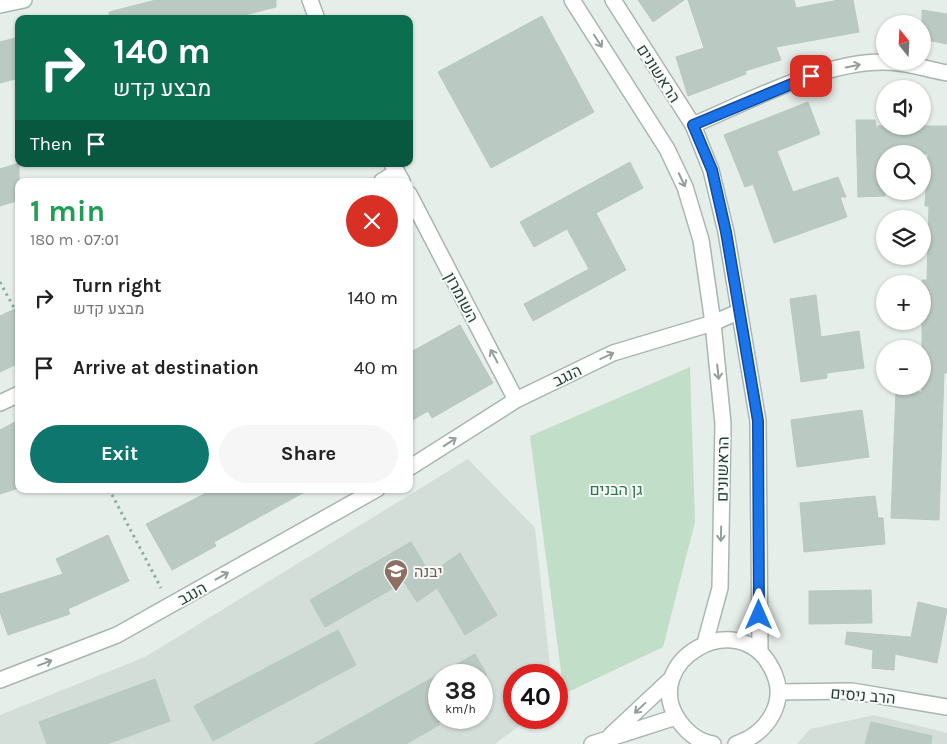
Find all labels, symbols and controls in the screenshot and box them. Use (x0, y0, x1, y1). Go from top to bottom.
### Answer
north arrow (876, 15, 931, 70)
map controls (876, 15, 931, 395)
text: 140 m (113, 31, 211, 72)
one-way arrow (593, 34, 603, 48)
icon: right (30, 35, 95, 100)
street label: הראשונים (633, 41, 684, 106)
pin (790, 55, 832, 97)
one-way arrow (844, 60, 860, 70)
icon: arrive (797, 62, 825, 90)
text: מבצע קדש (113, 76, 211, 102)
button: sound (876, 80, 931, 135)
icon: arrive (82, 130, 110, 158)
text: Then (30, 133, 72, 155)
button: search (876, 145, 931, 200)
one-way arrow (677, 172, 687, 187)
text: 1 min (30, 193, 105, 229)
button: close (346, 195, 398, 247)
button: layers (876, 210, 931, 265)
text: 180 m · 07:01 (30, 230, 119, 249)
street label: השומרון (440, 269, 483, 326)
text: Turn right (73, 275, 162, 297)
button: + (876, 275, 931, 330)
icon: right (30, 284, 58, 312)
text: 140 m (348, 287, 398, 309)
text: מבצע קדש (73, 299, 144, 318)
button: − (876, 340, 931, 395)
one-way arrow (489, 349, 499, 364)
one-way arrow (599, 350, 614, 360)
icon: arrive (30, 354, 58, 382)
text: Arrive at destination (73, 357, 259, 379)
text: 40 m (354, 357, 398, 379)
street label: הנגב (550, 360, 585, 391)
one-way arrow (713, 363, 723, 379)
button: Exit (30, 425, 209, 483)
button: Share (219, 425, 398, 483)
street label: הראשונים (712, 436, 733, 502)
one-way arrow (442, 437, 456, 447)
park label: גן הבנים (589, 480, 643, 499)
one-way arrow (716, 526, 726, 542)
school or university icon: יבנה (383, 558, 409, 592)
place label: יבנה (414, 562, 442, 581)
one-way arrow (215, 570, 229, 580)
street label: הנגב (175, 578, 210, 609)
position arrow (732, 588, 784, 640)
one-way arrow (38, 657, 53, 666)
speed limit sign: 40 (503, 664, 568, 729)
text: 38 (445, 676, 476, 705)
street label: הרב ניסים (830, 683, 896, 708)
text: km/h (445, 702, 476, 716)
one-way arrow (634, 702, 647, 714)

